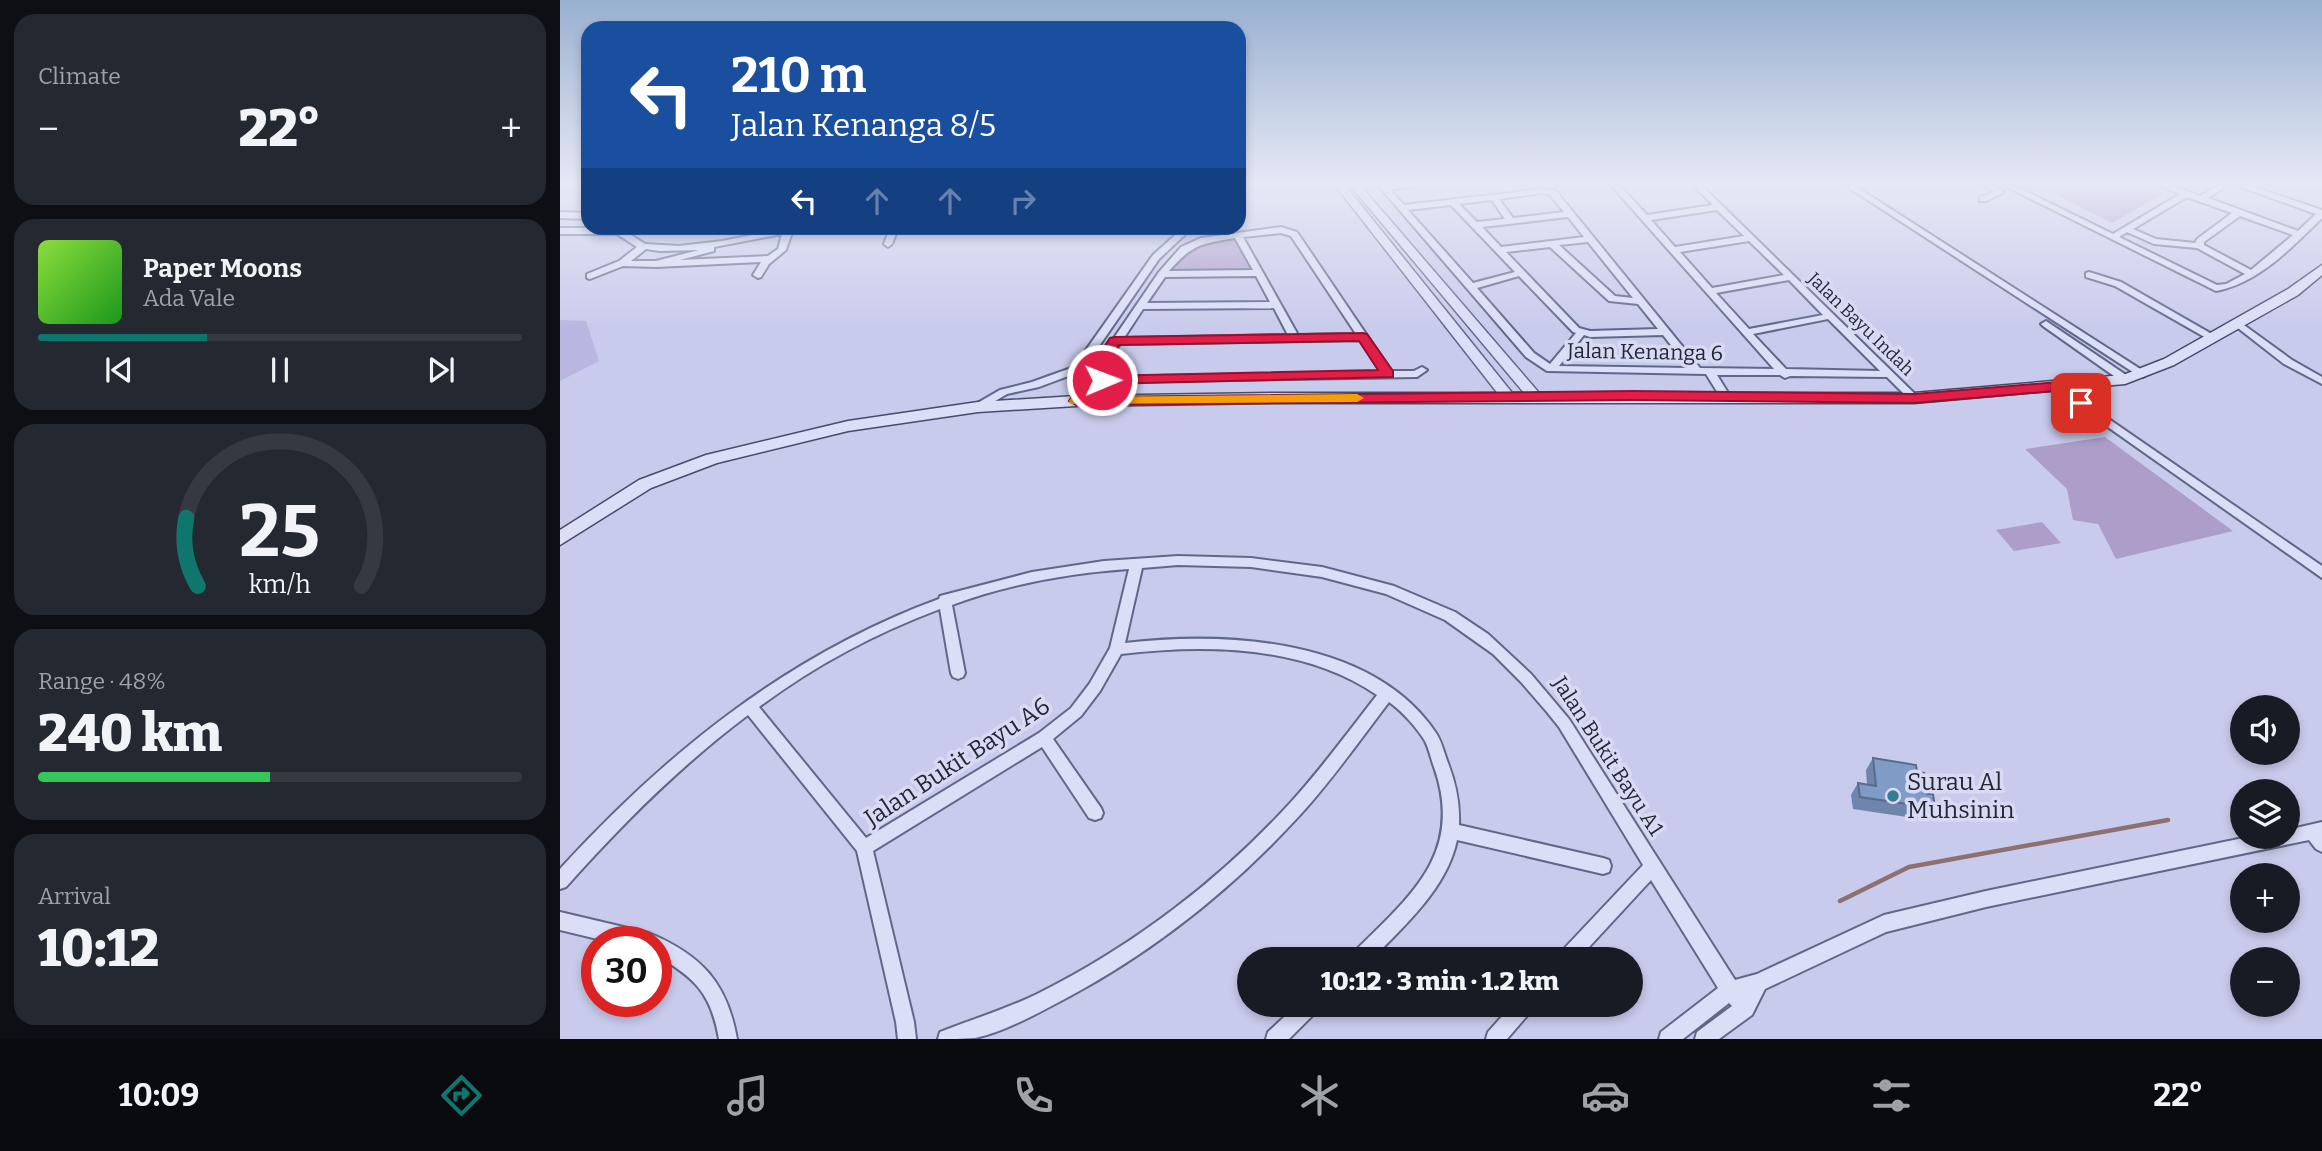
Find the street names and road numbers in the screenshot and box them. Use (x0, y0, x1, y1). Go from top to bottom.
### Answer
street label: Jalan Bayu Indah (1803, 267, 1919, 380)
street label: Jalan Kenanga 6 (1566, 338, 1723, 366)
street label: Jalan Bukit Bayu A1 (1546, 671, 1669, 841)
street label: Jalan Bukit Bayu A6 (858, 692, 1055, 833)

